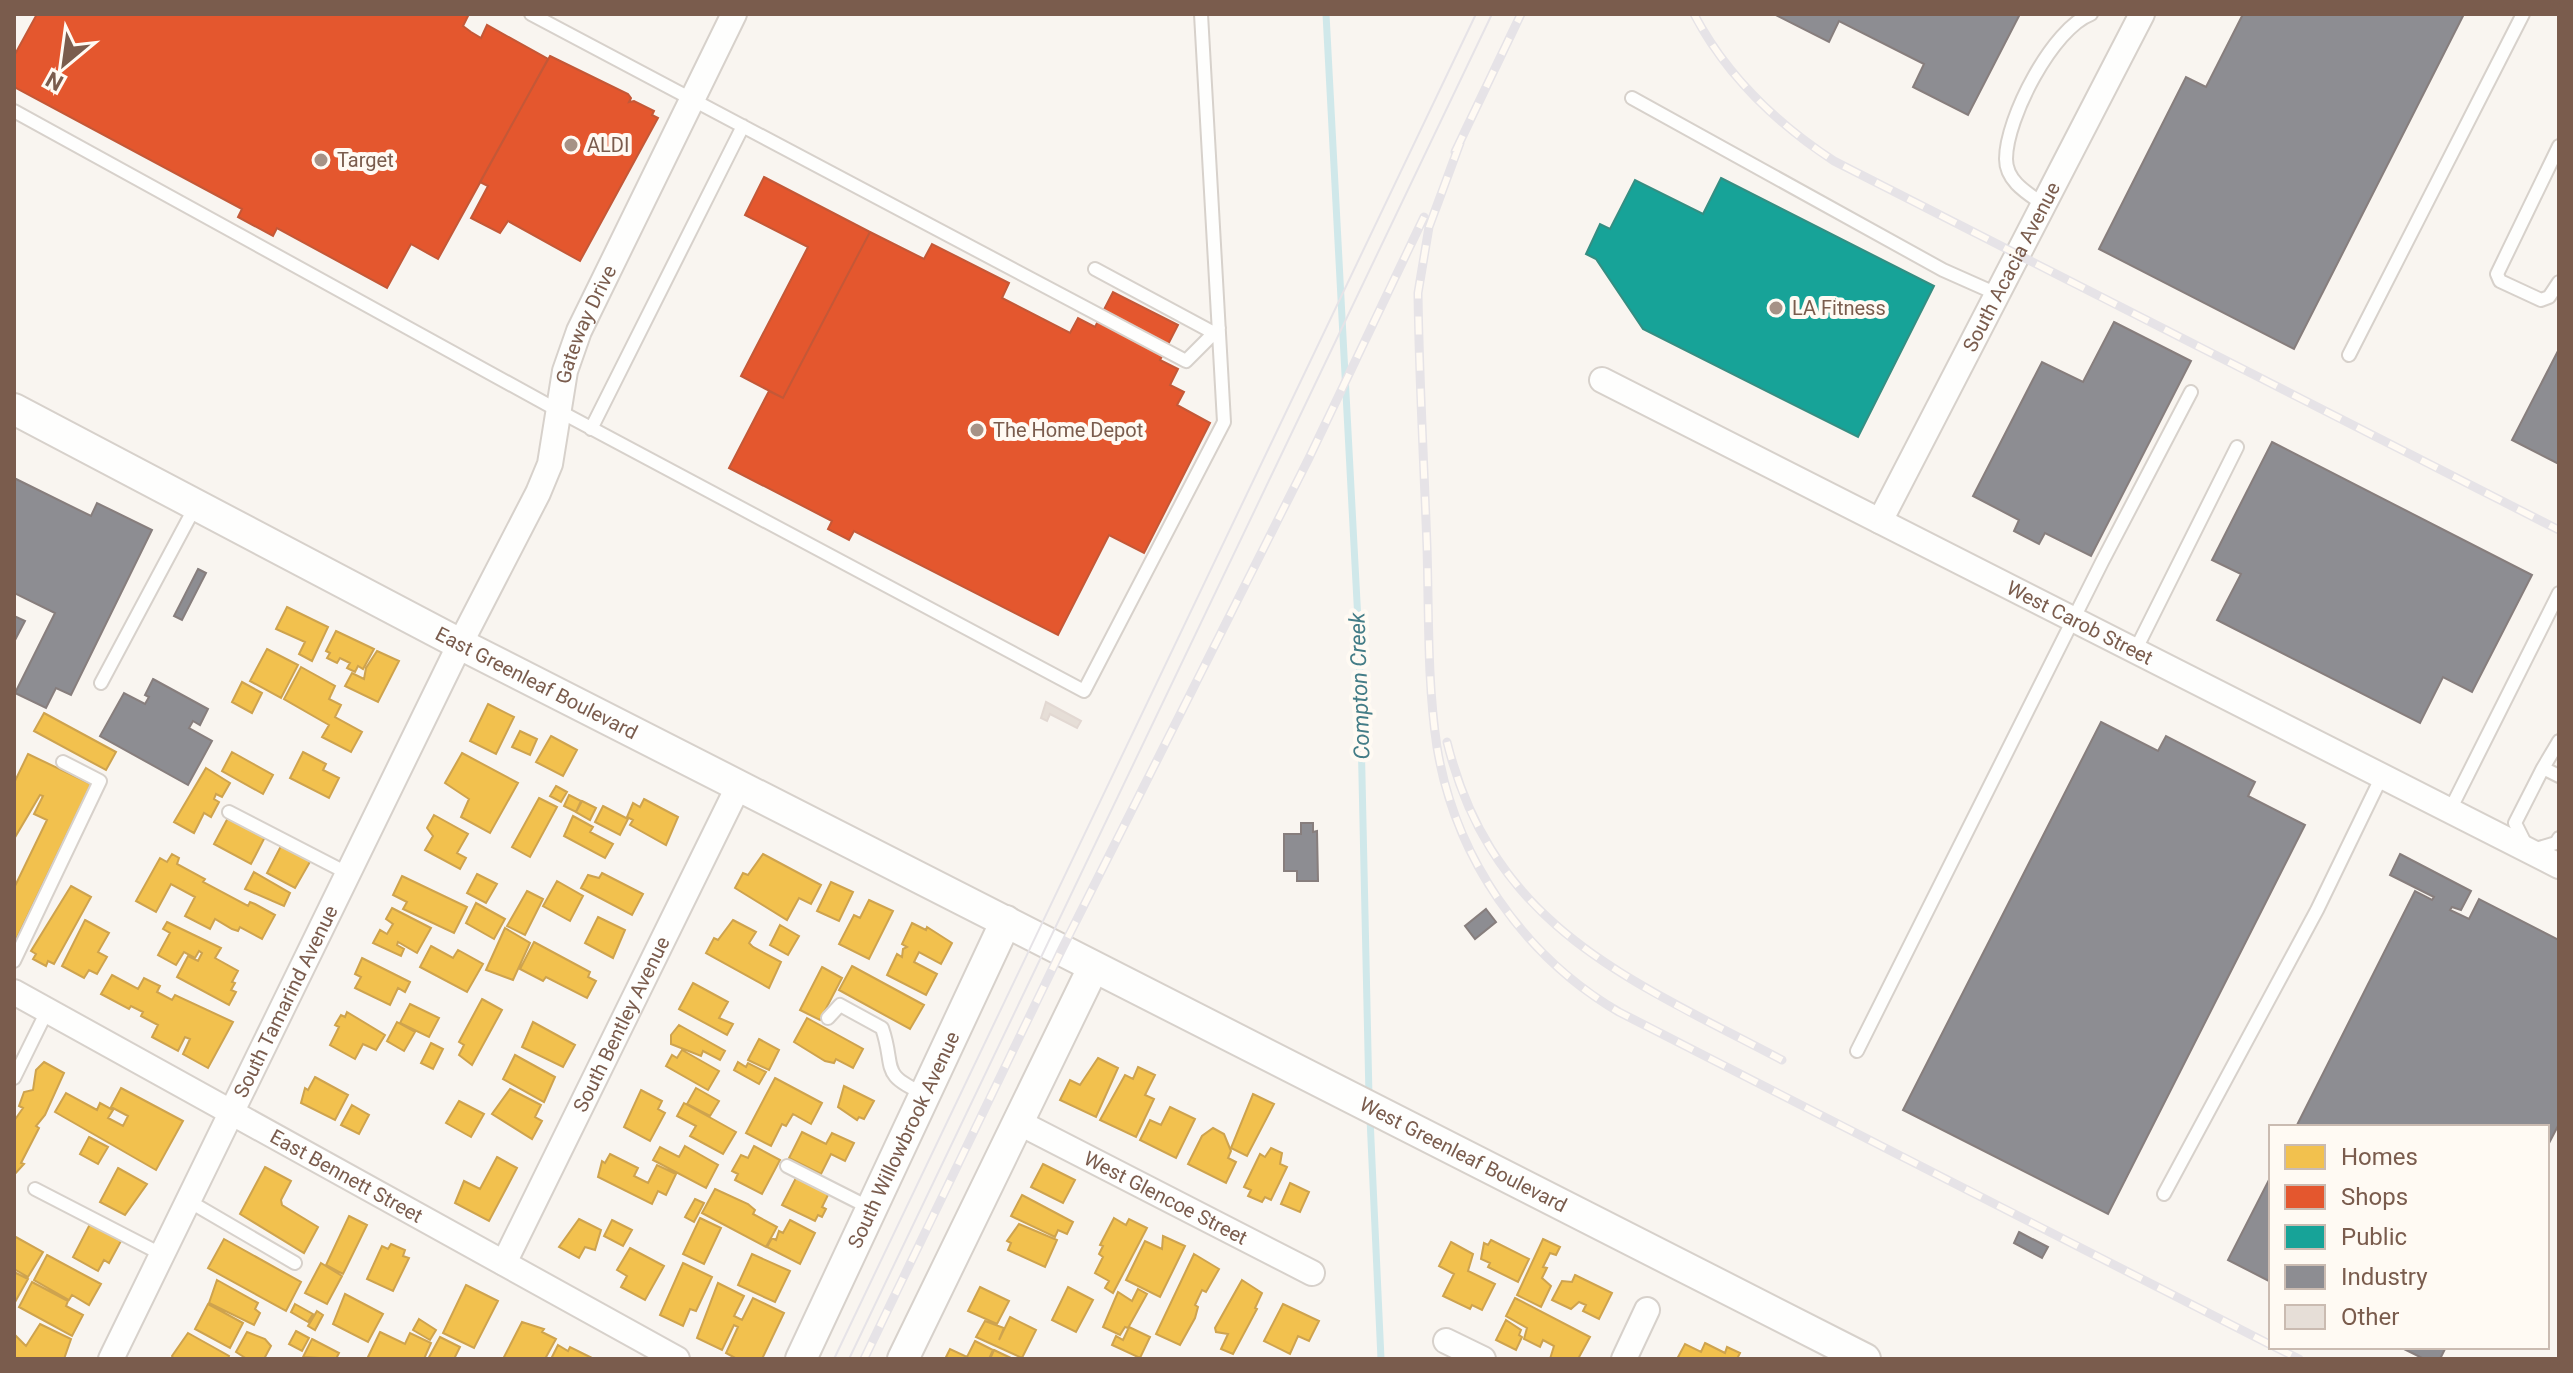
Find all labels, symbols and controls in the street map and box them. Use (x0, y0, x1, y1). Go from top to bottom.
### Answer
north arrow (24, 24, 104, 104)
text: N (42, 66, 67, 96)
place label: ALDI (587, 133, 629, 157)
marker: ALDI (562, 136, 580, 154)
place label: Target (337, 148, 394, 172)
marker: Target (312, 151, 330, 169)
street label: South Acacia Avenue (1958, 178, 2065, 356)
street label: Gateway Drive (551, 261, 621, 385)
place label: LA Fitness (1792, 296, 1886, 320)
marker: LA Fitness (1767, 299, 1785, 317)
place label: The Home Depot (993, 418, 1143, 442)
marker: The Home Depot (968, 421, 986, 439)
street label: West Carob Street (2003, 576, 2157, 670)
water label: Compton Creek (1344, 611, 1375, 760)
street label: East Greenleaf Boulevard (432, 621, 642, 744)
street label: South Tamarind Avenue (229, 901, 343, 1101)
street label: South Bentley Avenue (568, 933, 675, 1116)
street label: South Willowbrook Avenue (843, 1027, 965, 1252)
street label: West Greenleaf Boulevard (1356, 1092, 1571, 1217)
street label: East Bennett Street (266, 1124, 427, 1228)
legend (2269, 1125, 2549, 1349)
text: Homes (2341, 1143, 2418, 1171)
street label: West Glencoe Street (1080, 1146, 1251, 1250)
text: Shops (2341, 1183, 2408, 1211)
text: Public (2341, 1223, 2407, 1251)
text: Industry (2341, 1263, 2428, 1291)
text: Other (2341, 1303, 2399, 1331)

